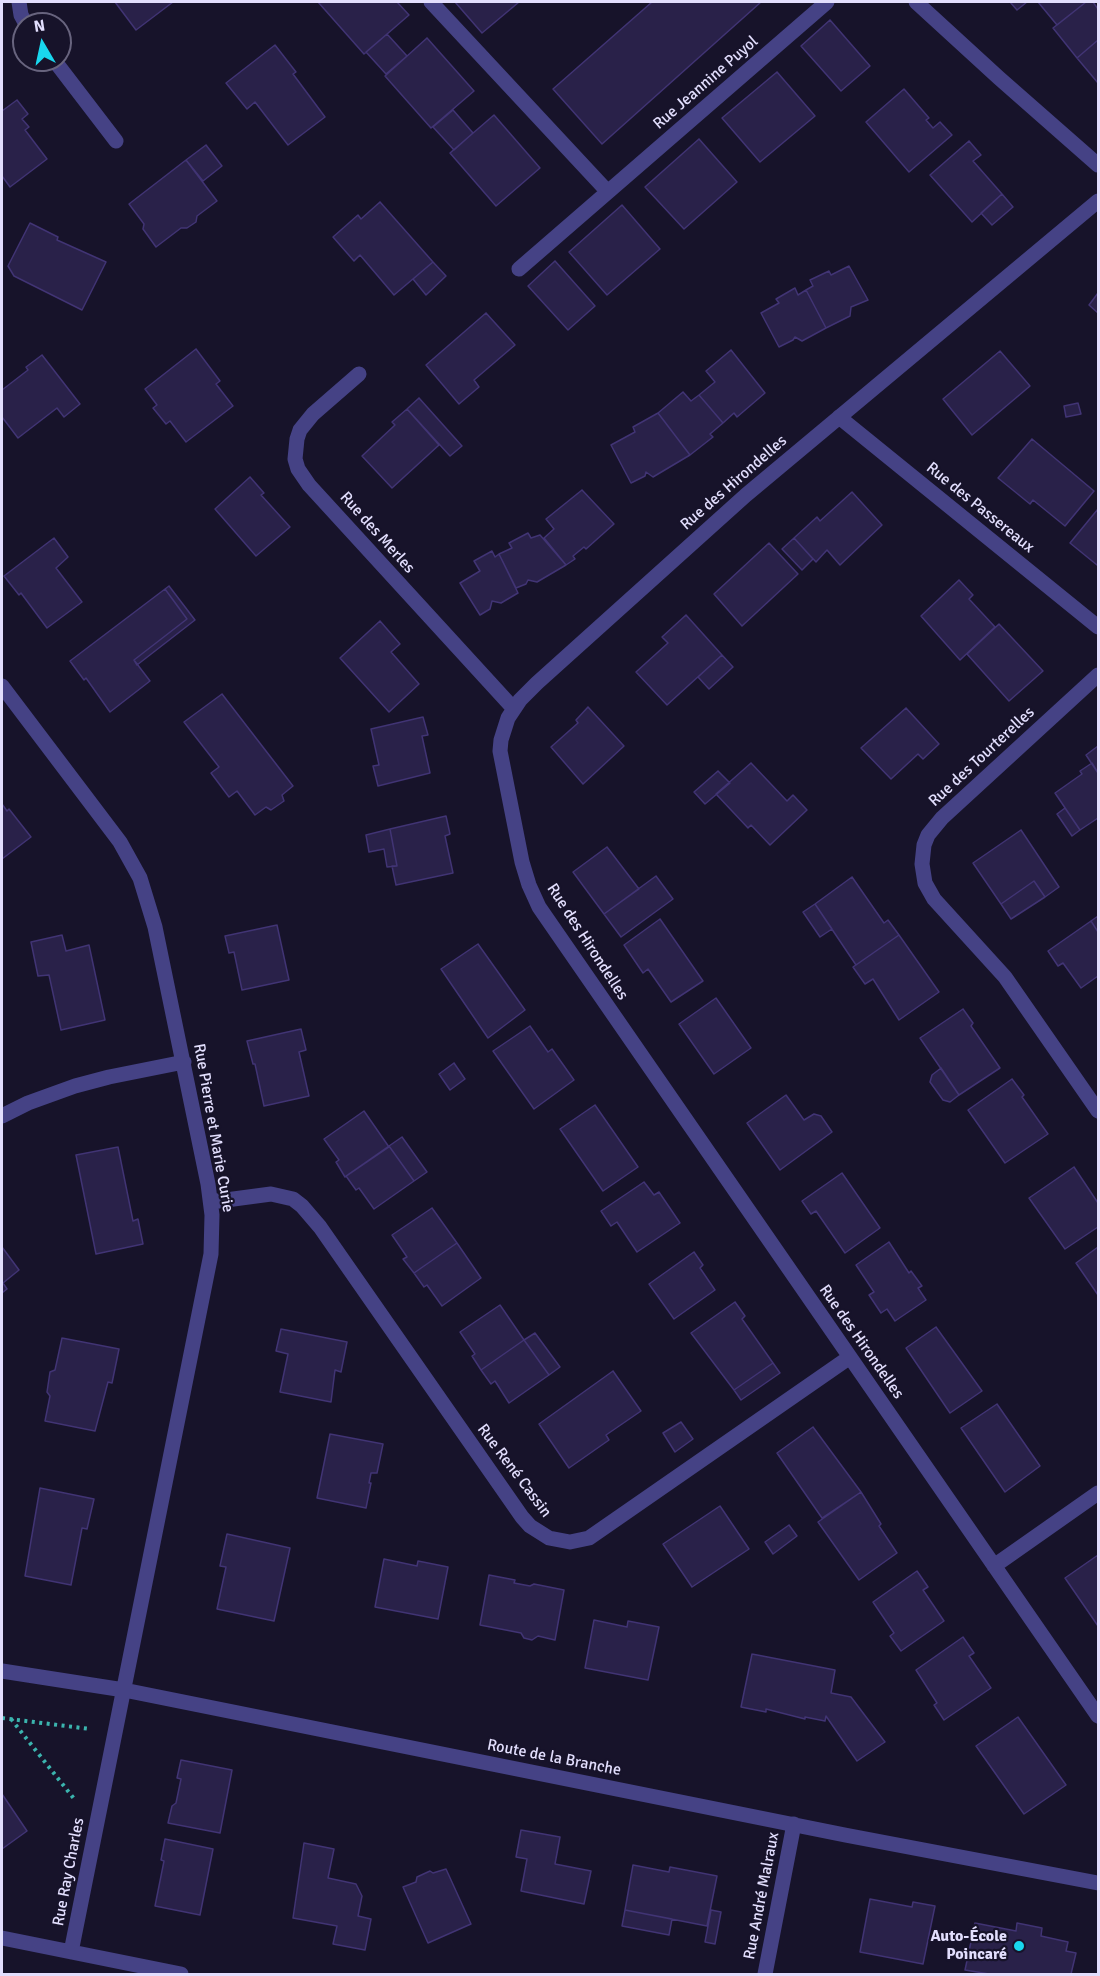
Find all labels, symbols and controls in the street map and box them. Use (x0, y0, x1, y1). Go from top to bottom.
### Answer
north arrow (12, 12, 72, 72)
text: N (32, 15, 47, 37)
street label: Rue Jeannine Puyol (650, 32, 762, 134)
street label: Rue des Hirondelles (677, 432, 791, 534)
street label: Rue des Passereaux (922, 459, 1038, 557)
street label: Rue des Merles (335, 488, 419, 578)
street label: Rue des Tourterelles (925, 703, 1039, 811)
street label: Rue des Hirondelles (542, 880, 632, 1004)
street label: Rue Pierre et Marie Curie (189, 1042, 237, 1214)
street label: Rue des Hirondelles (814, 1281, 908, 1403)
street label: Rue René Cassin (473, 1421, 555, 1521)
street label: Route de la Branche (485, 1736, 623, 1780)
street label: Rue Ray Charles (49, 1816, 89, 1928)
street label: Rue André Malraux (740, 1831, 784, 1961)
place label: Auto-École Poincaré (930, 1927, 1007, 1965)
marker: Auto-École Poincaré (1012, 1939, 1026, 1953)

